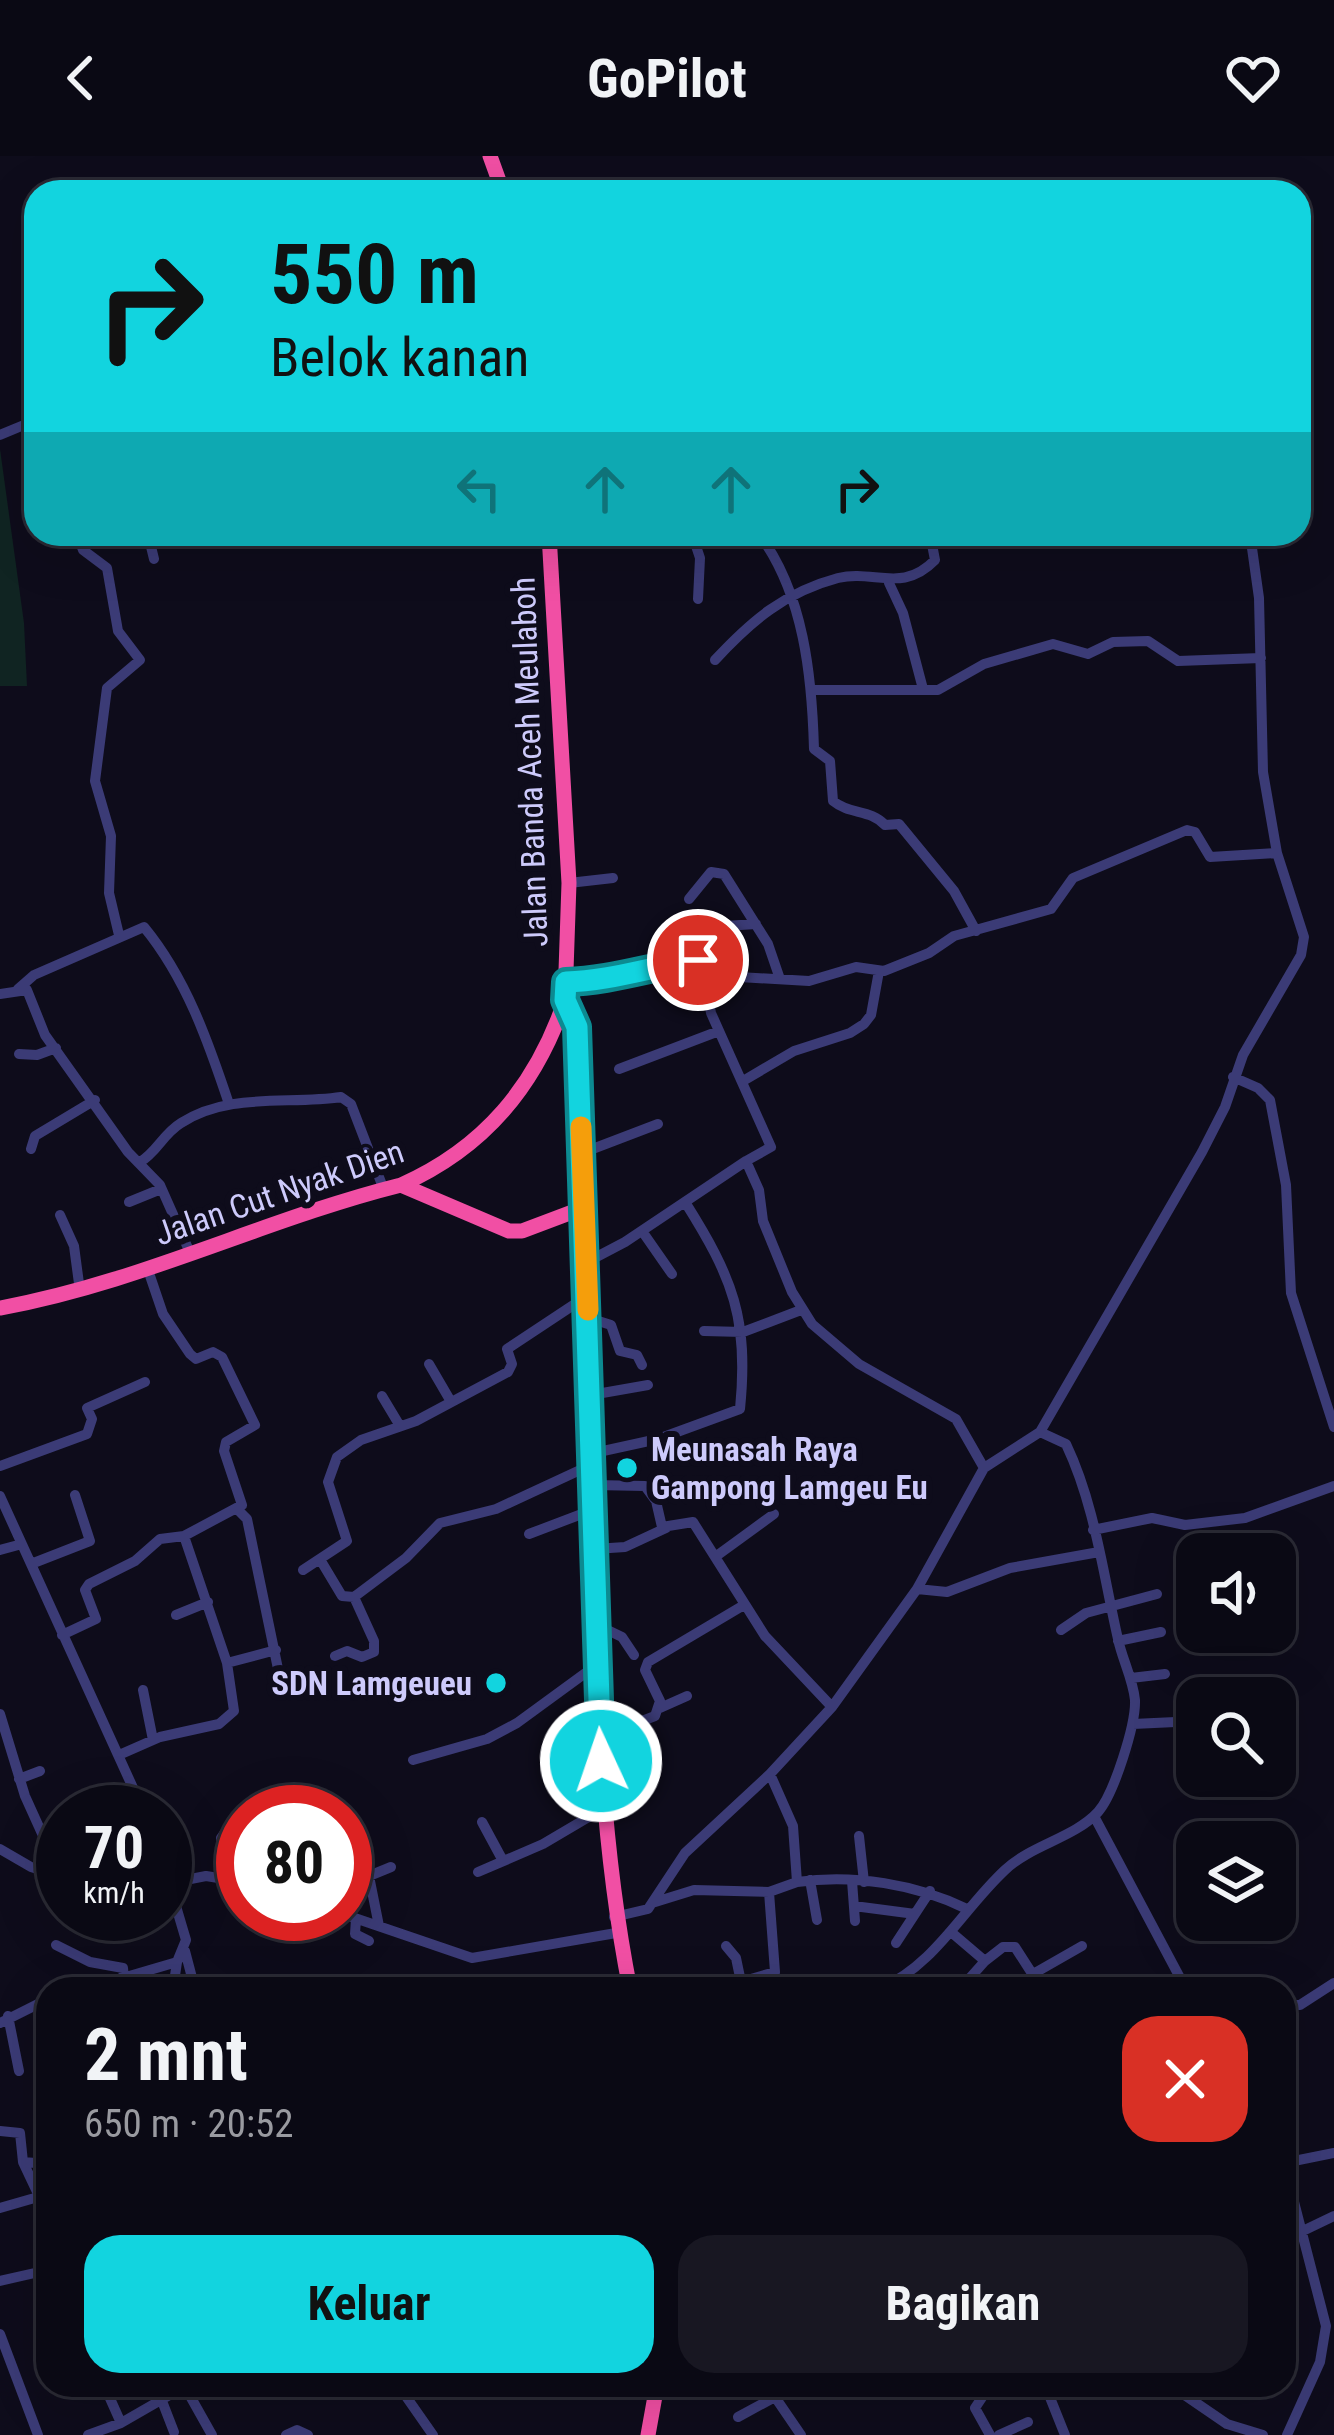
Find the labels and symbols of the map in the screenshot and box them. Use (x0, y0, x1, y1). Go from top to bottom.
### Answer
street label: Jalan Banda Aceh Meulaboh (504, 576, 555, 948)
pin (647, 909, 749, 1011)
street label: Jalan Cut Nyak Dien (150, 1132, 409, 1253)
place label: Meunasah Raya Gampong Lamgeu Eu (651, 1430, 928, 1507)
marker: Meunasah Raya Gampong Lamgeu Eu (614, 1455, 640, 1481)
place label: SDN Lamgeueu (271, 1664, 472, 1703)
marker: SDN Lamgeueu (483, 1670, 509, 1696)
position arrow (538, 1698, 664, 1824)
speed limit sign: 80 (216, 1785, 372, 1941)

